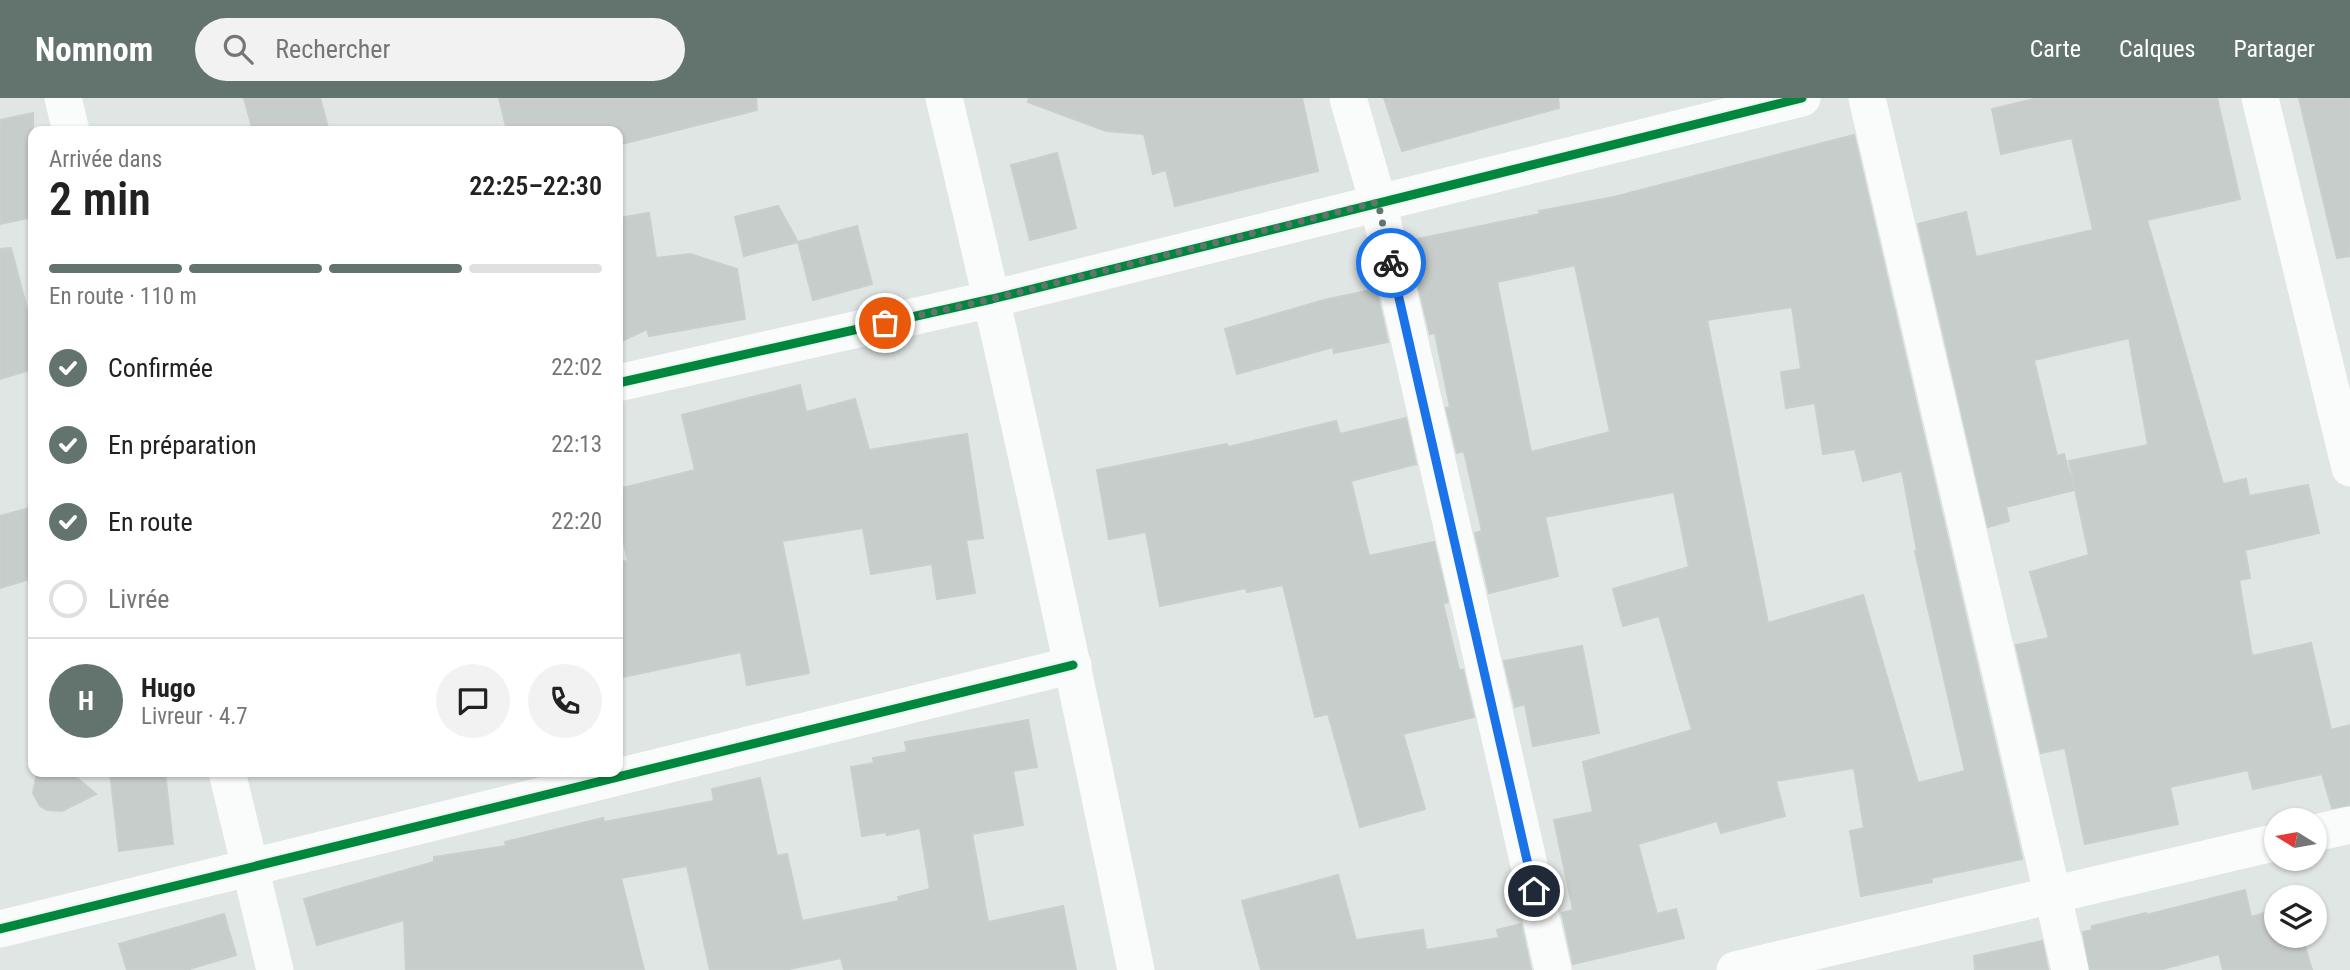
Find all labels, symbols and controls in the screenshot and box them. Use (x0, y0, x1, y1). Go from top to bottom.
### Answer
search box (195, 18, 685, 81)
text: Nomnom (35, 30, 153, 69)
icon: search (219, 30, 257, 68)
text: Rechercher (275, 34, 390, 64)
text: Carte (2030, 35, 2081, 63)
text: Calques (2119, 35, 2195, 63)
text: Partager (2233, 35, 2315, 63)
text: Arrivée dans (49, 146, 162, 173)
text: 22:25–22:30 (469, 171, 602, 201)
text: 2 min (49, 172, 151, 226)
courier (1356, 228, 1426, 298)
icon: bike (1372, 244, 1410, 282)
text: En route · 110 m (49, 283, 197, 310)
pin (855, 293, 915, 353)
icon: bag (866, 304, 904, 342)
icon: check (49, 349, 87, 387)
text: Confirmée (108, 353, 213, 383)
text: 22:02 (551, 354, 602, 381)
icon: check (49, 426, 87, 464)
text: En préparation (108, 430, 257, 460)
text: 22:13 (551, 431, 602, 458)
icon: check (49, 503, 87, 541)
text: En route (108, 507, 193, 537)
text: 22:20 (551, 508, 602, 535)
text: Livrée (108, 584, 170, 614)
button: chat (436, 664, 510, 738)
button: phone (528, 664, 602, 738)
text: Hugo (141, 673, 196, 703)
text: H (78, 686, 94, 716)
text: Livreur · 4.7 (141, 703, 248, 730)
north arrow (2264, 808, 2328, 872)
map controls (2264, 808, 2327, 948)
pin (1504, 861, 1564, 921)
icon: home (1515, 872, 1553, 910)
button: layers (2264, 885, 2327, 948)

